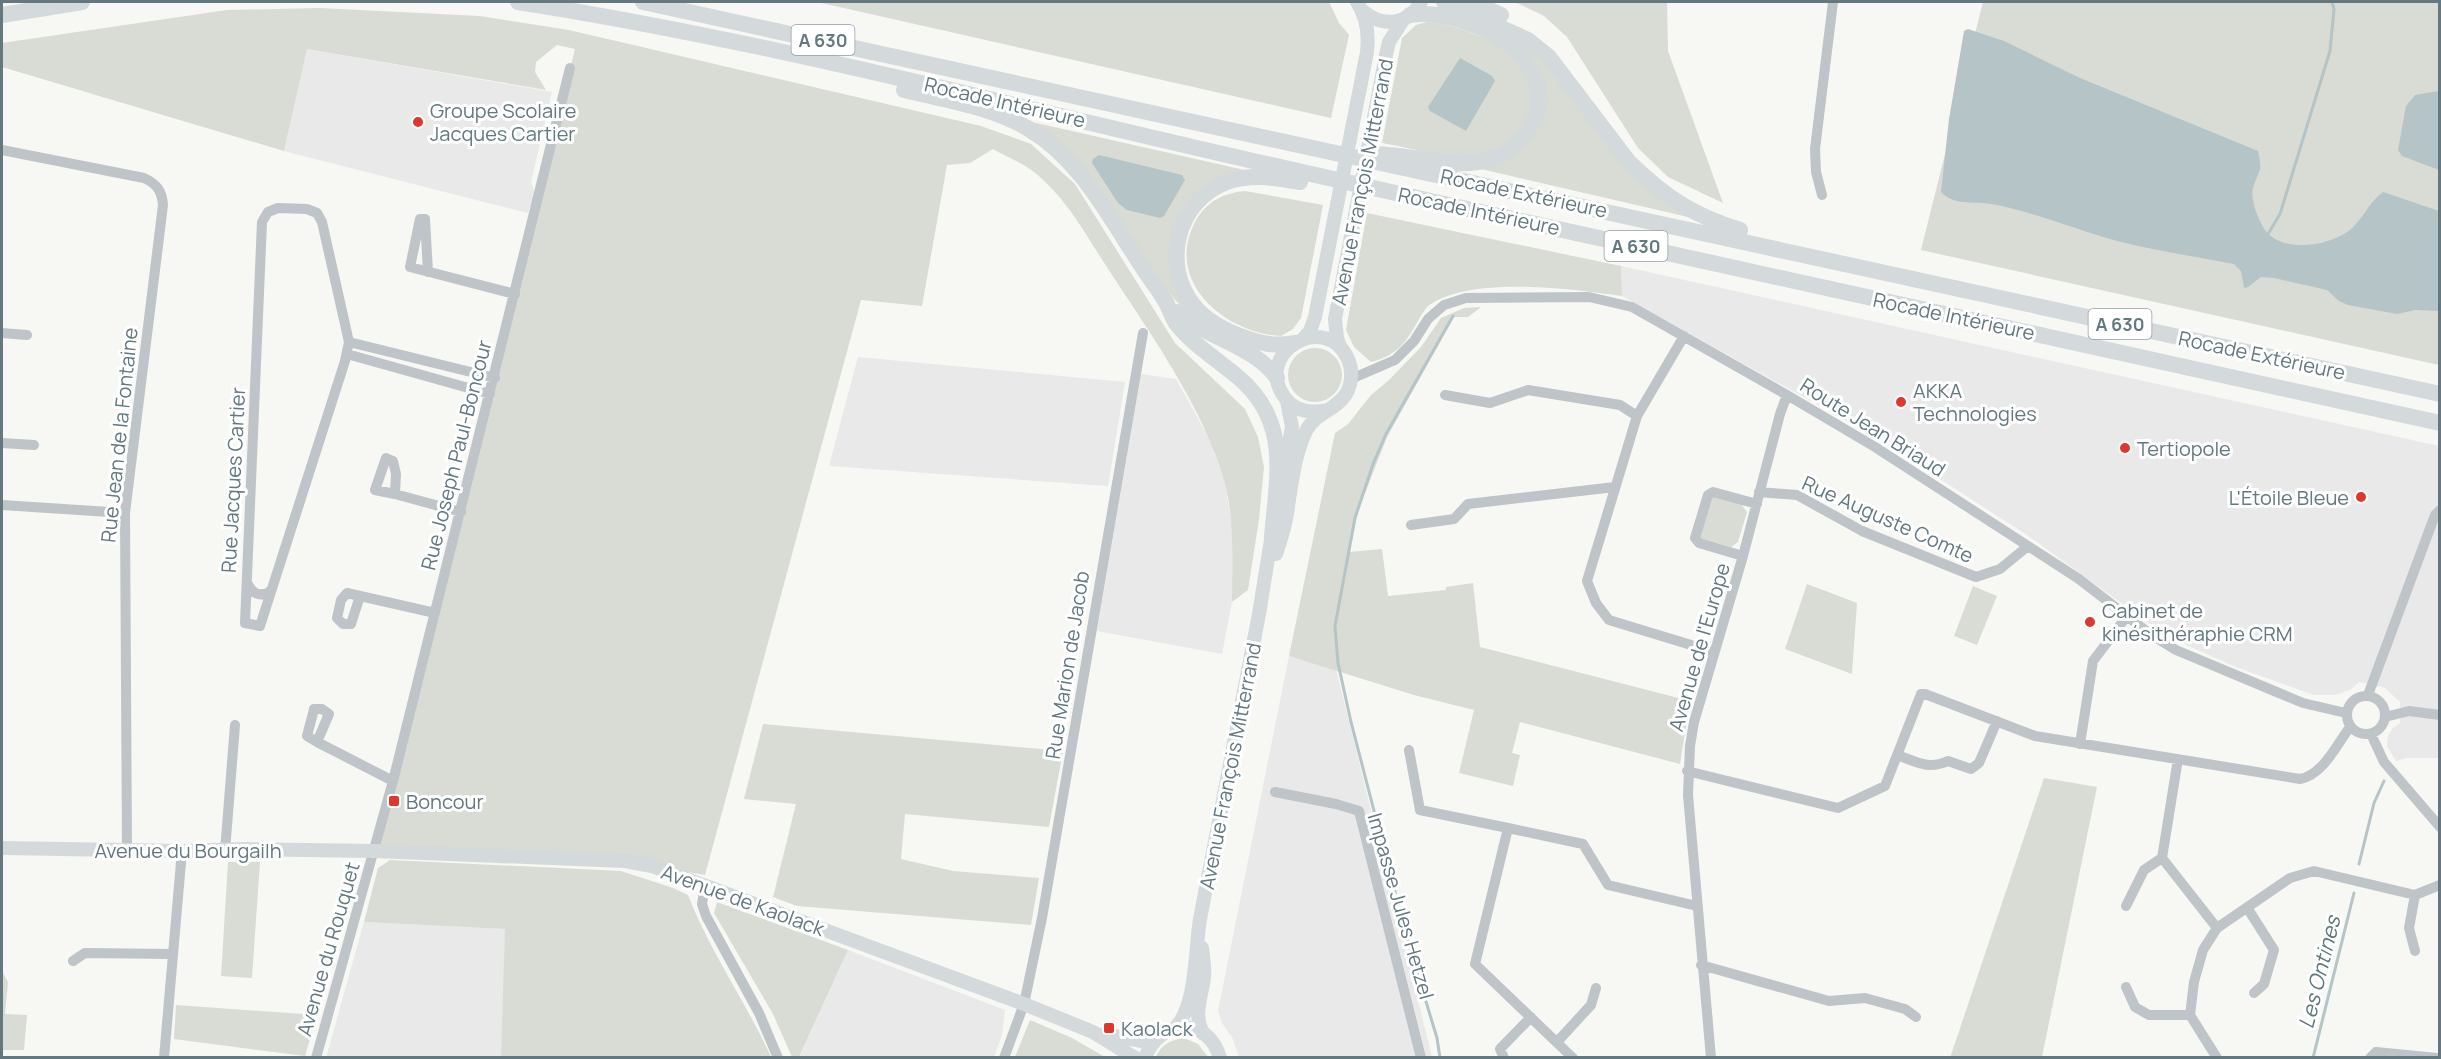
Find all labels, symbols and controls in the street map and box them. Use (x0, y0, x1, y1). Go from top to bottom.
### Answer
road number: A 630 (792, 25, 854, 55)
street label: Avenue François Mitterrand (1325, 56, 1399, 308)
street label: Rocade Intérieure (922, 70, 1088, 134)
place label: Groupe Scolaire Jacques Cartier (430, 97, 576, 147)
marker: Groupe Scolaire Jacques Cartier (411, 115, 425, 129)
street label: Rocade Extérieure (1438, 162, 1610, 224)
street label: Rocade Intérieure (1396, 181, 1562, 241)
road number: A 630 (1604, 231, 1668, 261)
street label: Rocade Intérieure (1871, 286, 2037, 346)
road number: A 630 (2088, 309, 2152, 339)
street label: Rocade Extérieure (2176, 324, 2348, 386)
street label: Rue Jean de la Fontaine (94, 326, 144, 544)
street label: Rue Joseph Paul-Boncour (414, 337, 498, 573)
street label: Route Jean Briaud (1795, 371, 1951, 483)
place label: AKKA Technologies (1913, 377, 2037, 427)
street label: Rue Jacques Cartier (215, 387, 251, 573)
marker: AKKA Technologies (1894, 395, 1908, 409)
place label: Tertiopole (2137, 435, 2231, 462)
marker: Tertiopole (2118, 441, 2132, 455)
street label: Rue Auguste Comte (1798, 469, 1978, 569)
place label: L'Étoile Bleue (2229, 484, 2349, 511)
marker: L'Étoile Bleue (2354, 490, 2368, 504)
street label: Avenue de l'Europe (1662, 560, 1736, 734)
street label: Rue Marion de Jacob (1039, 569, 1095, 761)
place label: Cabinet de kinésithéraphie CRM (2102, 597, 2293, 647)
marker: Cabinet de kinésithéraphie CRM (2083, 615, 2097, 629)
street label: Avenue François Mitterrand (1193, 640, 1267, 892)
place label: Boncour (406, 788, 484, 815)
marker: Boncour (387, 794, 401, 808)
street label: Impasse Jules Hetzel (1361, 810, 1441, 1002)
street label: Avenue du Bourgailh (94, 837, 282, 864)
street label: Avenue de Kaolack (658, 858, 829, 942)
street label: Avenue du Rouquet (290, 859, 366, 1039)
water label: Les Ontines (2292, 911, 2347, 1031)
place label: Kaolack (1121, 1015, 1194, 1042)
marker: Kaolack (1102, 1021, 1116, 1035)

